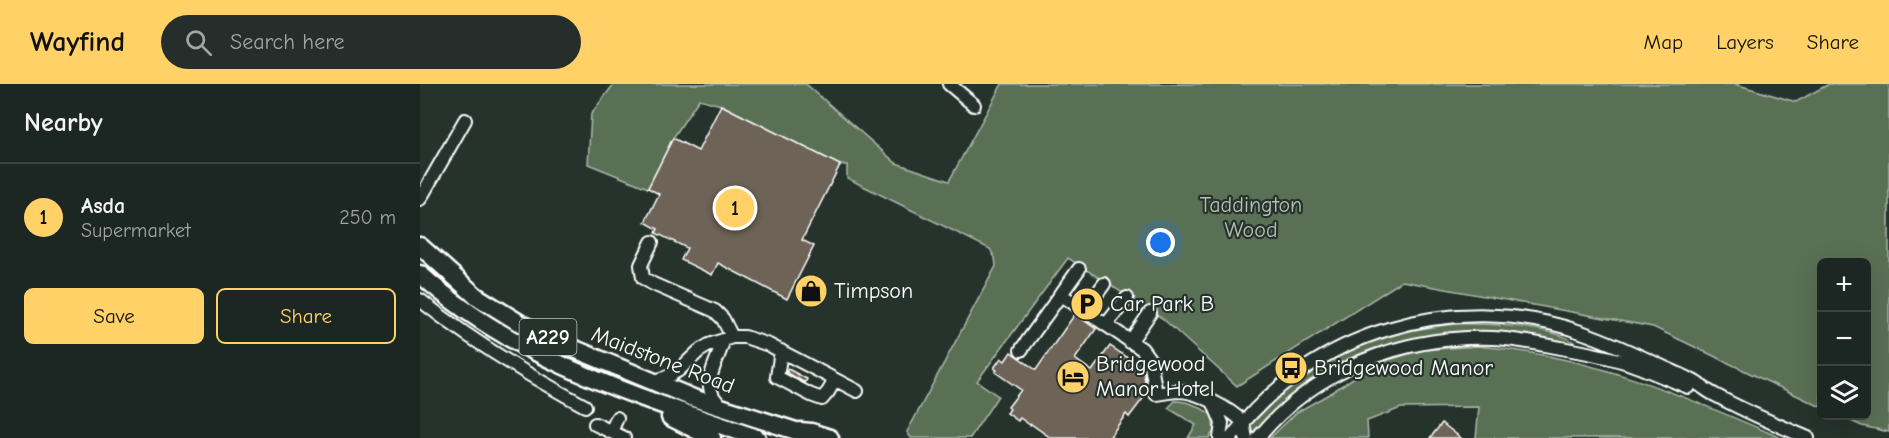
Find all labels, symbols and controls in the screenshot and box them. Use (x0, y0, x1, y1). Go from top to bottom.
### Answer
search box (161, 15, 581, 69)
text: Wayfind (30, 26, 125, 58)
icon: search (182, 26, 215, 59)
text: Search here (230, 29, 345, 55)
text: Map (1644, 30, 1683, 54)
text: Layers (1716, 30, 1774, 54)
text: Share (1807, 30, 1859, 54)
text: Nearby (24, 108, 103, 138)
pin: 1 (716, 186, 754, 230)
park label: Taddington Wood (1200, 192, 1302, 243)
text: Asda (81, 193, 125, 219)
text: 1 (40, 206, 47, 229)
text: 250 m (339, 206, 396, 229)
text: Supermarket (81, 219, 191, 242)
your location (1146, 228, 1175, 257)
map controls (1817, 258, 1871, 420)
button: + (1817, 258, 1871, 312)
shop icon: Timpson (793, 273, 829, 309)
place label: Timpson (834, 278, 913, 304)
parking icon: Car Park B (1069, 286, 1105, 322)
button: Save (24, 288, 204, 344)
button: Share (216, 288, 396, 344)
place label: Car Park B (1110, 291, 1214, 317)
button: − (1817, 312, 1871, 366)
road number: A229 (520, 319, 576, 355)
street label: Maidstone Road (588, 321, 738, 399)
bus stop icon: Bridgewood Manor (1273, 350, 1309, 386)
place label: Bridgewood Manor Hotel (1096, 351, 1215, 402)
place label: Bridgewood Manor (1314, 355, 1493, 381)
hotel icon: Bridgewood Manor Hotel (1055, 359, 1091, 395)
button: layers (1817, 366, 1871, 420)

